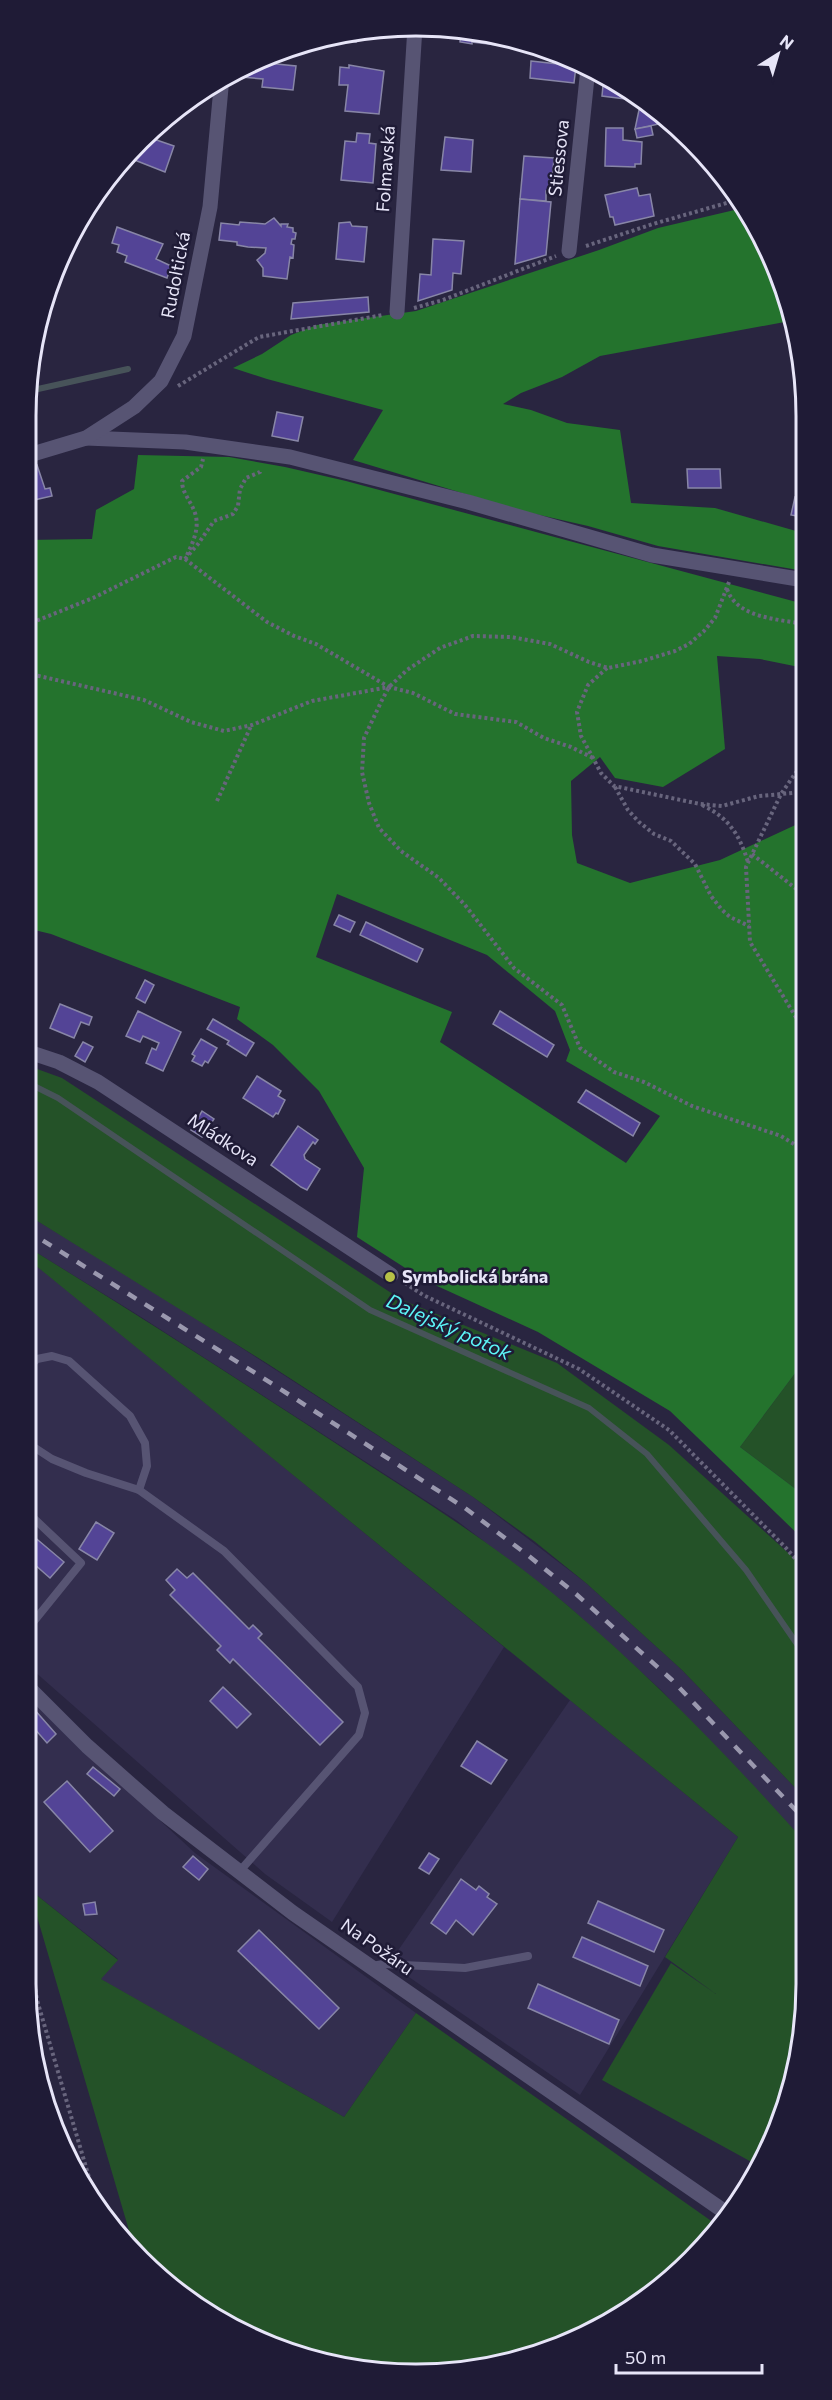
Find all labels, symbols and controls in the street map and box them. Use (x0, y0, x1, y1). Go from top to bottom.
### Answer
north arrow (748, 24, 808, 84)
text: N (777, 30, 798, 53)
street label: Stiessova (543, 118, 573, 197)
street label: Folmavská (371, 125, 399, 213)
street label: Rudoltická (156, 230, 194, 320)
street label: Mládkova (184, 1108, 263, 1170)
place label: Symbolická brána (402, 1265, 548, 1287)
marker: Symbolická brána (383, 1270, 397, 1284)
water label: Dalejský potok (383, 1288, 517, 1365)
street label: Na Požáru (337, 1913, 418, 1979)
scale bar (616, 2337, 762, 2375)
text: 50 m (625, 2346, 666, 2368)

